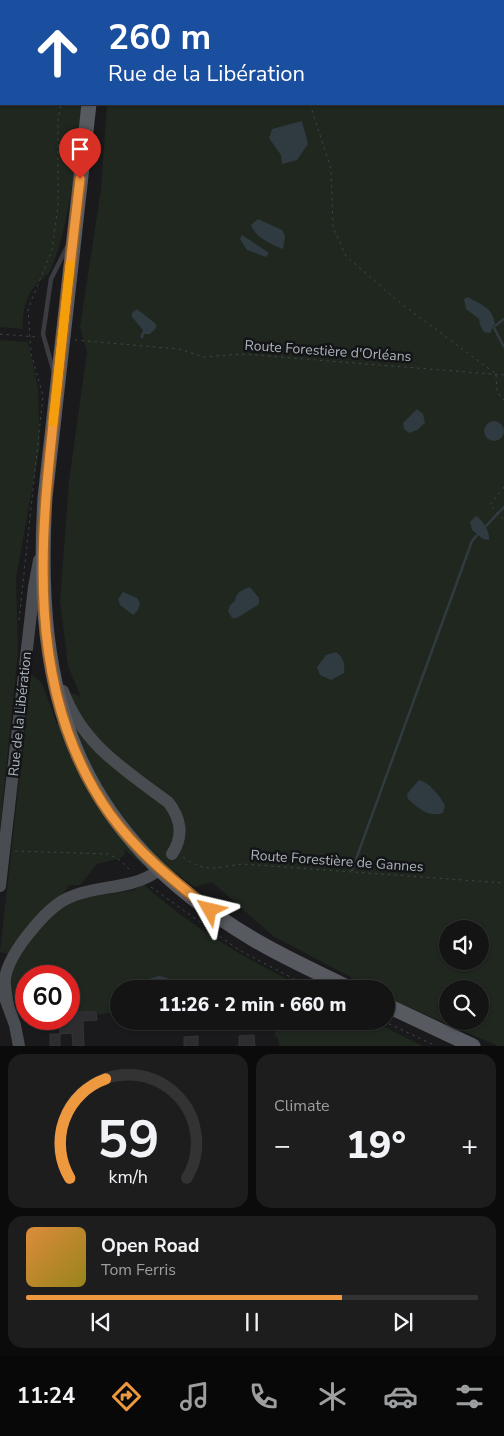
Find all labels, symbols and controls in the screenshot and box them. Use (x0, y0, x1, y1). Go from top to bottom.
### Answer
text: 260 m (108, 14, 211, 61)
icon: ahead (25, 20, 90, 85)
text: Rue de la Libération (108, 59, 305, 89)
pin (59, 128, 101, 179)
icon: arrive (66, 135, 94, 163)
street label: Route Forestière d'Orléans (244, 336, 412, 366)
street label: Rue de la Libération (4, 651, 36, 777)
street label: Route Forestière de Gannes (250, 845, 424, 877)
position arrow (183, 883, 235, 935)
map controls (439, 920, 489, 1030)
button: sound (439, 920, 489, 970)
speed limit sign: 60 (15, 965, 80, 1030)
button: search (439, 980, 489, 1030)
text: 11:26 · 2 min · 660 m (159, 992, 346, 1018)
text: Climate (274, 1095, 329, 1117)
text: 59 (97, 1104, 159, 1175)
text: 19° (346, 1120, 406, 1171)
text: − (274, 1127, 291, 1165)
text: + (461, 1127, 478, 1165)
text: km/h (108, 1165, 148, 1189)
text: Open Road (101, 1233, 199, 1259)
text: Tom Ferris (101, 1259, 176, 1281)
icon: previous (87, 1308, 115, 1336)
icon: pause (238, 1308, 266, 1336)
icon: next (389, 1308, 417, 1336)
icon: directions (109, 1379, 144, 1414)
icon: music (177, 1379, 212, 1414)
icon: phone (246, 1379, 281, 1414)
icon: climate (315, 1379, 350, 1414)
icon: car (383, 1379, 418, 1414)
icon: filters (452, 1379, 487, 1414)
text: 11:24 (17, 1381, 75, 1411)

